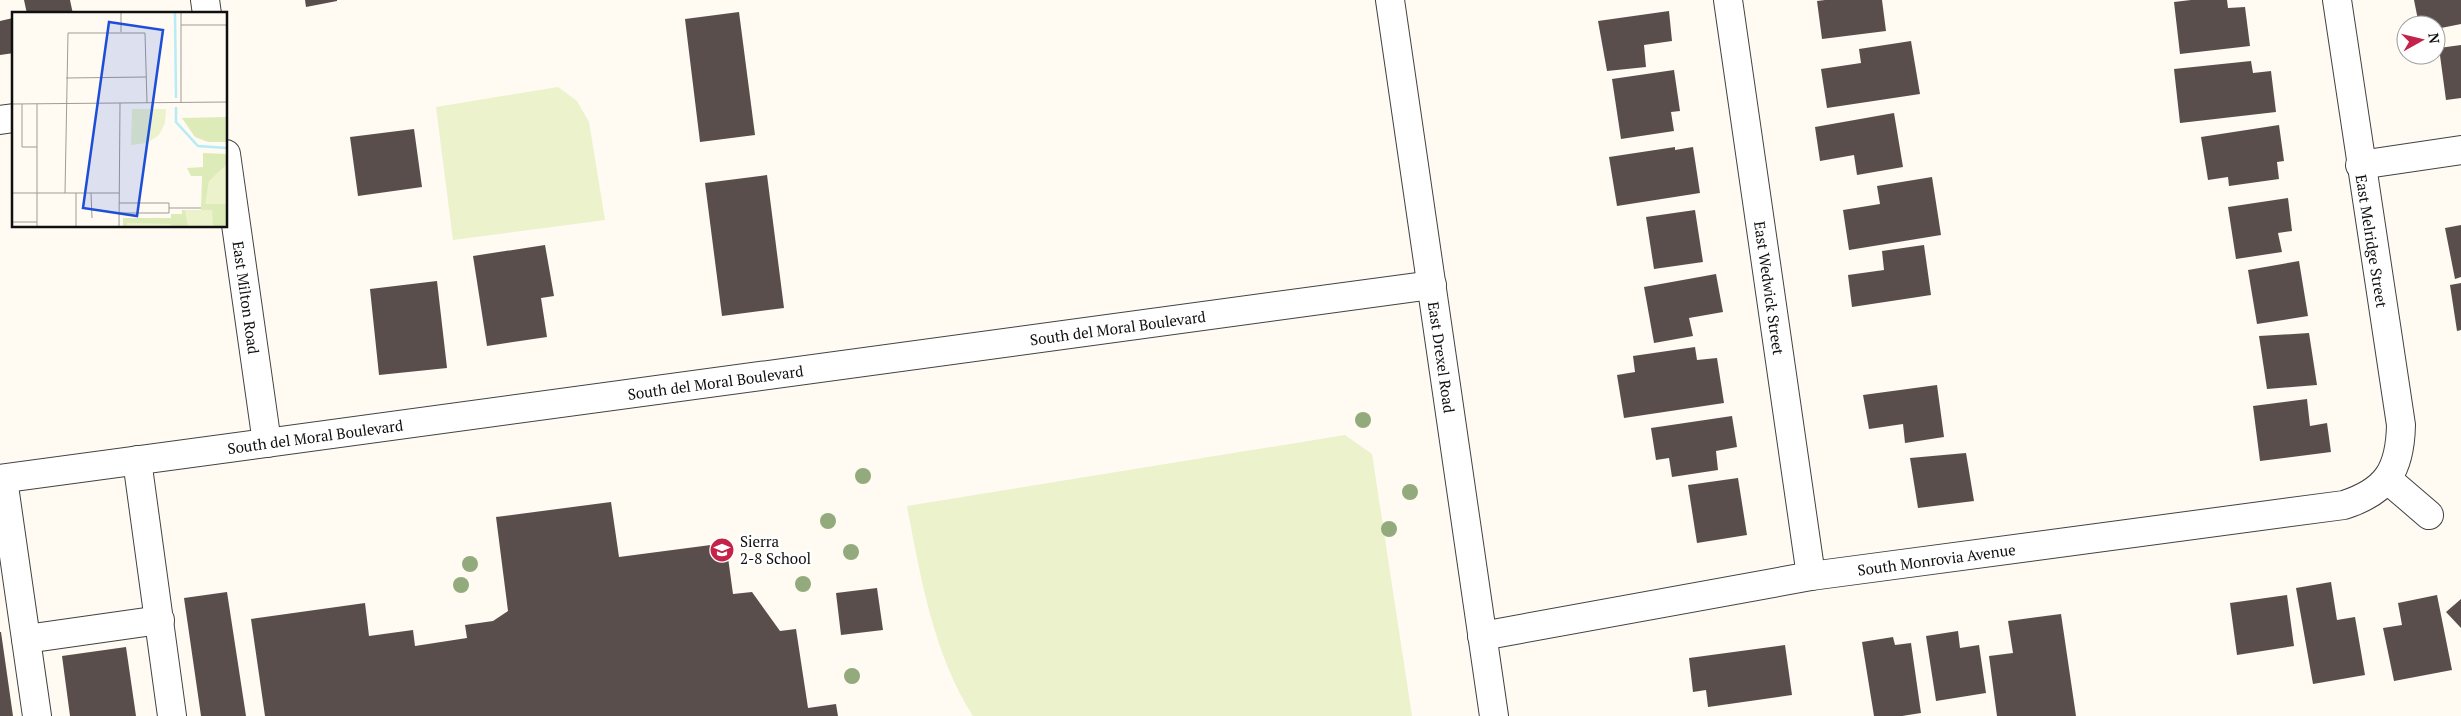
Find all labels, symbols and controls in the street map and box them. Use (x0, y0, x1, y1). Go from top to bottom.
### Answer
inset map (12, 12, 228, 228)
north arrow (2396, 15, 2446, 65)
text: N (2424, 32, 2445, 45)
street label: East Melridge Street (2352, 173, 2392, 310)
street label: East Wedwick Street (1750, 220, 1789, 357)
street label: East Milton Road (228, 240, 264, 355)
street label: East Drexel Road (1424, 300, 1460, 414)
street label: South del Moral Boulevard (1029, 306, 1207, 349)
street label: South del Moral Boulevard (626, 360, 805, 404)
street label: South del Moral Boulevard (226, 415, 404, 458)
place label: Sierra 2-8 School (740, 531, 811, 568)
school or university icon: Sierra 2-8 School (709, 537, 735, 563)
street label: South Monrovia Avenue (1856, 539, 2017, 580)

